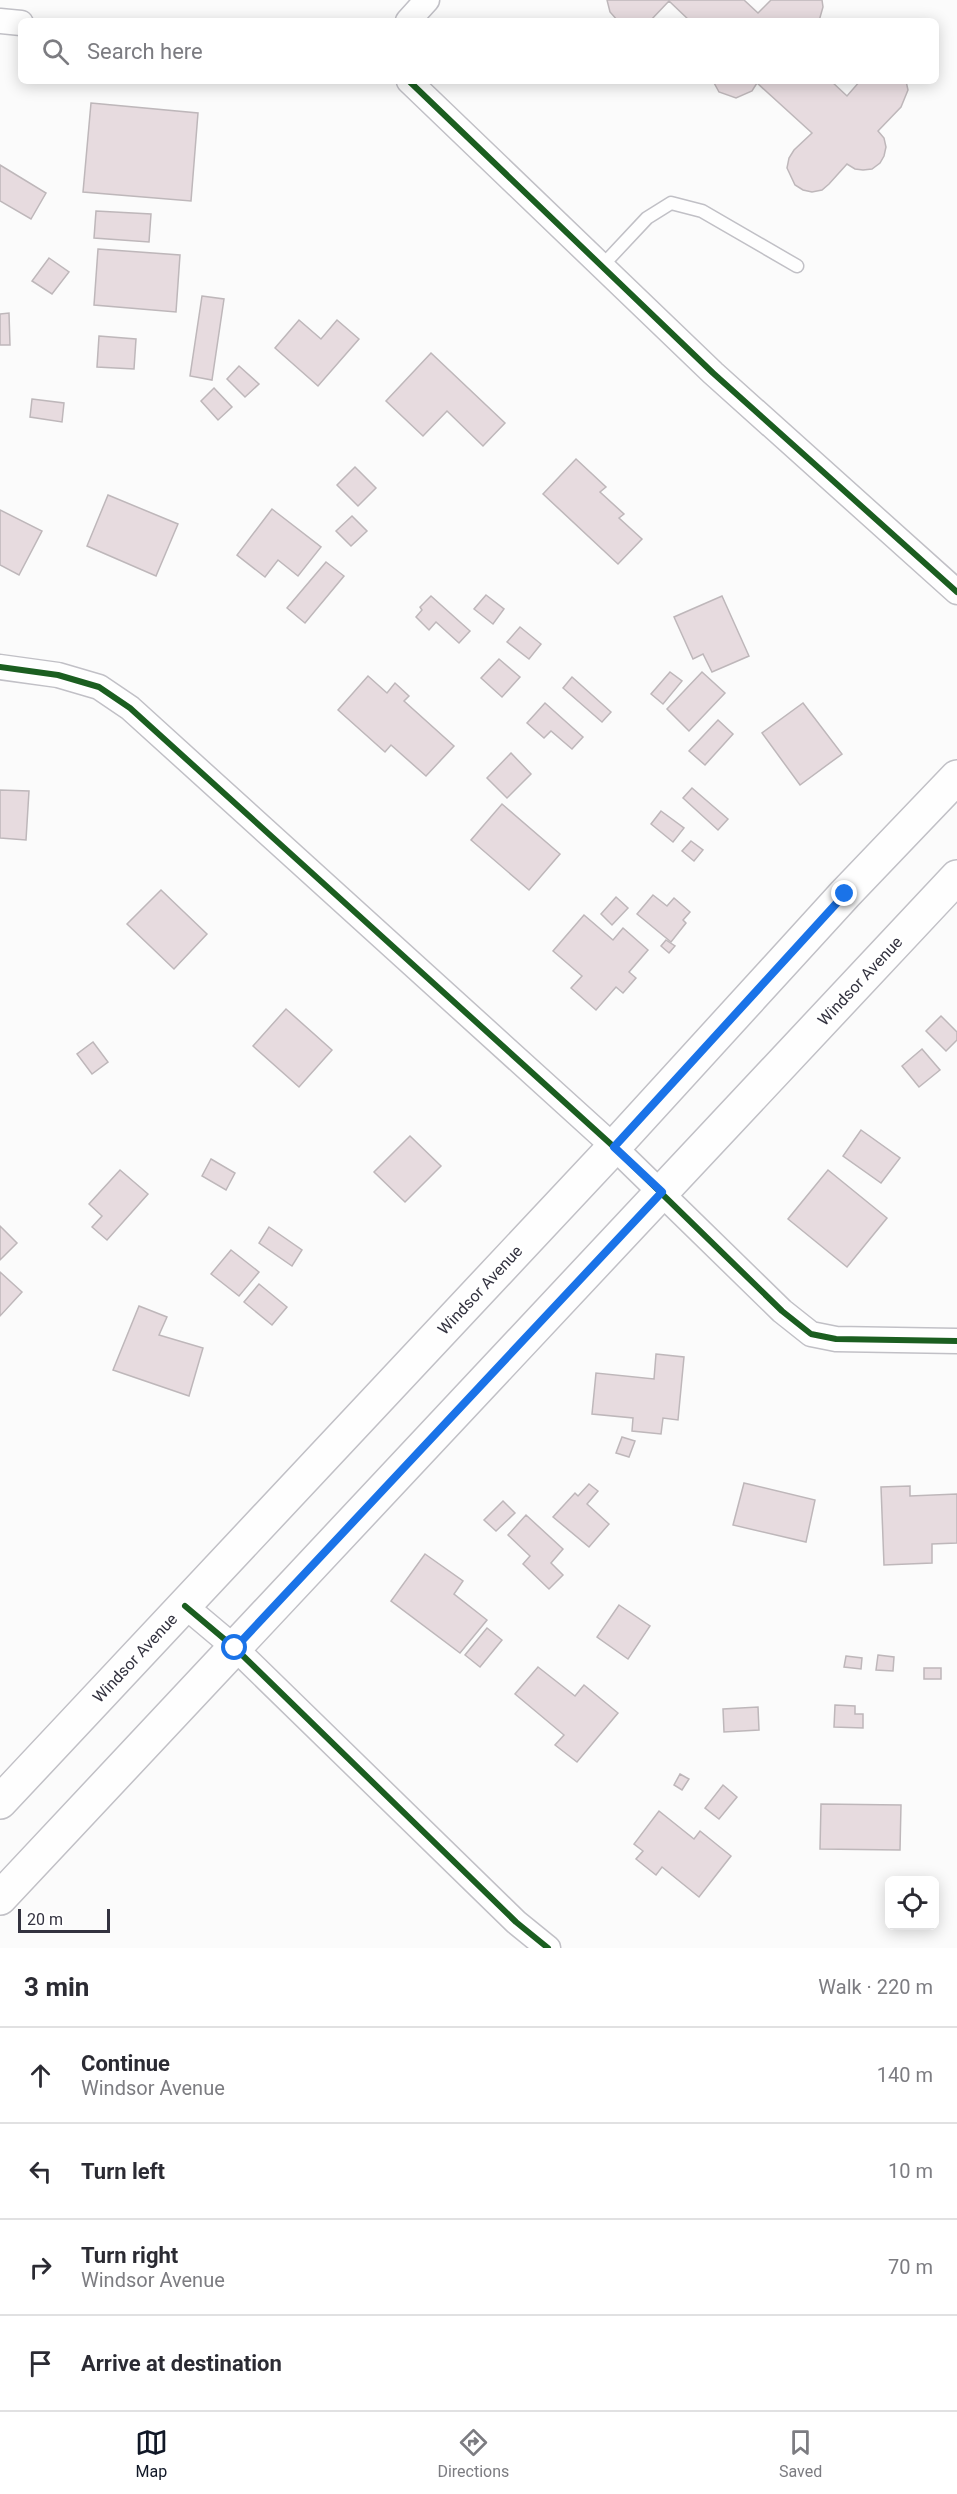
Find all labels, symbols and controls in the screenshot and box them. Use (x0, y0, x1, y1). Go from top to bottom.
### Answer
search box (18, 18, 939, 84)
icon: search (39, 35, 72, 68)
text: Search here (87, 39, 203, 64)
route end (831, 880, 857, 906)
street label: Windsor Avenue (814, 932, 906, 1030)
street label: Windsor Avenue (434, 1241, 526, 1339)
street label: Windsor Avenue (89, 1609, 181, 1707)
route start (221, 1634, 247, 1660)
map controls (885, 1876, 939, 1930)
button: locate (885, 1876, 939, 1930)
scale bar (18, 1906, 110, 1934)
text: 20 m (27, 1910, 63, 1929)
text: 3 min (24, 1972, 89, 2002)
text: Walk · 220 m (818, 1975, 933, 1999)
text: Continue (81, 2051, 170, 2076)
icon: ahead (24, 2059, 57, 2092)
text: 140 m (877, 2063, 933, 2087)
text: Windsor Avenue (81, 2076, 225, 2100)
icon: left (24, 2155, 57, 2188)
text: Turn left (81, 2159, 165, 2184)
text: 10 m (888, 2159, 933, 2183)
text: Turn right (81, 2243, 178, 2268)
icon: right (24, 2251, 57, 2284)
text: 70 m (888, 2255, 933, 2279)
text: Windsor Avenue (81, 2268, 225, 2292)
icon: arrive (24, 2347, 57, 2380)
text: Arrive at destination (81, 2351, 282, 2376)
tab: Map (135, 2426, 168, 2481)
tab: Directions (437, 2426, 509, 2481)
tab: Saved (779, 2426, 822, 2481)

